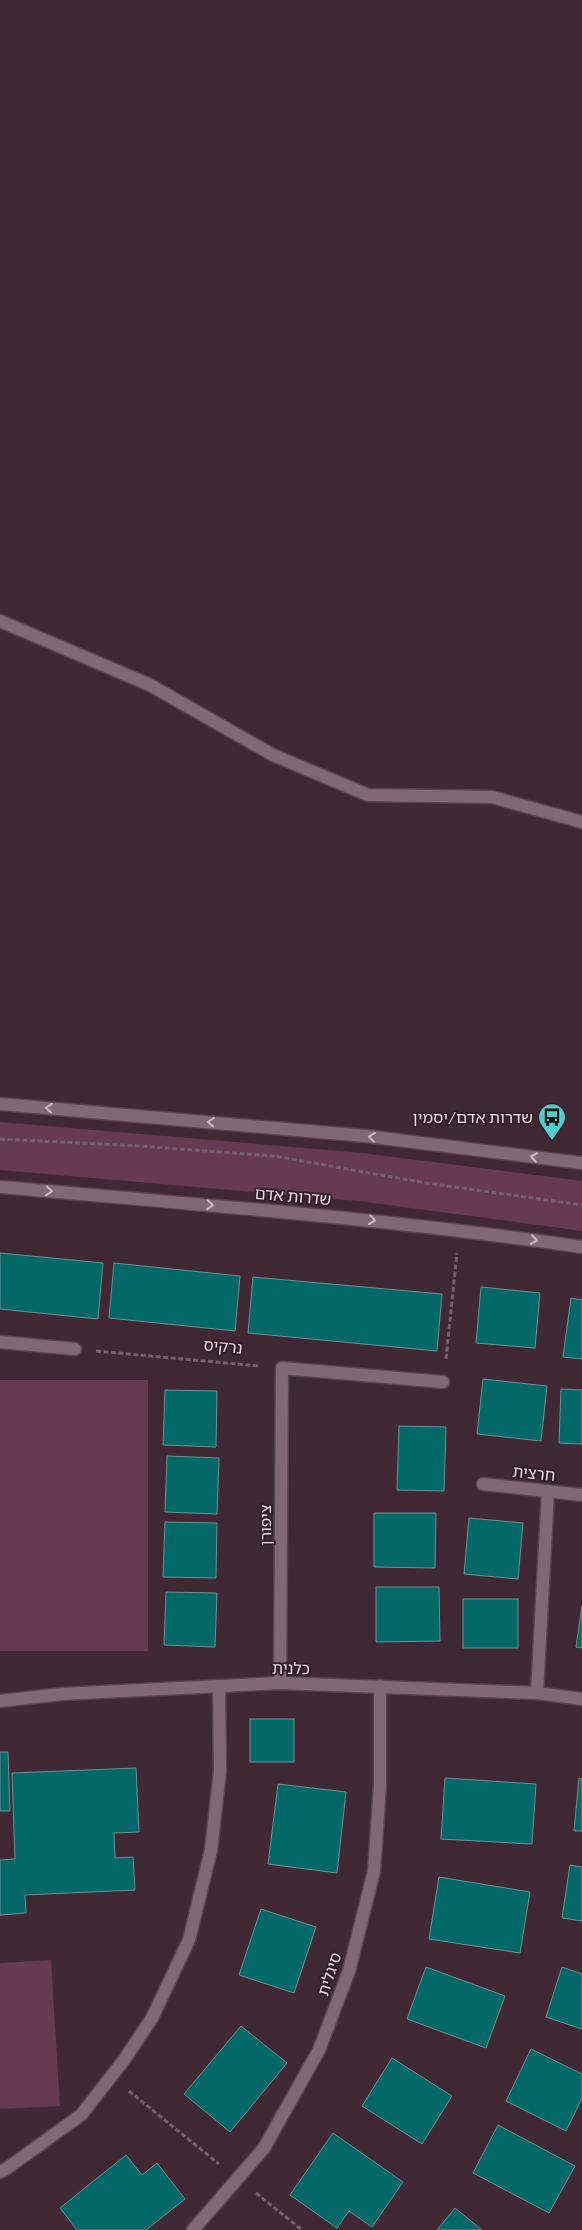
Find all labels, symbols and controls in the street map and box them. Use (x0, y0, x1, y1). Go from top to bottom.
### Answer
bus stop icon: שדרות אדם/יסמין (537, 1102, 567, 1141)
one-way arrow (44, 1103, 52, 1114)
place label: שדרות אדם/יסמין (412, 1107, 533, 1126)
one-way arrow (206, 1117, 214, 1128)
one-way arrow (368, 1132, 376, 1143)
one-way arrow (529, 1152, 538, 1162)
street label: שדרות אדם (254, 1183, 332, 1208)
one-way arrow (45, 1186, 53, 1197)
one-way arrow (207, 1200, 215, 1211)
one-way arrow (369, 1214, 377, 1225)
one-way arrow (530, 1234, 538, 1245)
street label: נרקיס (203, 1334, 243, 1357)
street label: חרצית (512, 1461, 556, 1484)
street label: ציפורן (255, 1504, 274, 1545)
street label: כלנית (272, 1658, 310, 1677)
street label: סיגלית (313, 1950, 344, 1998)

